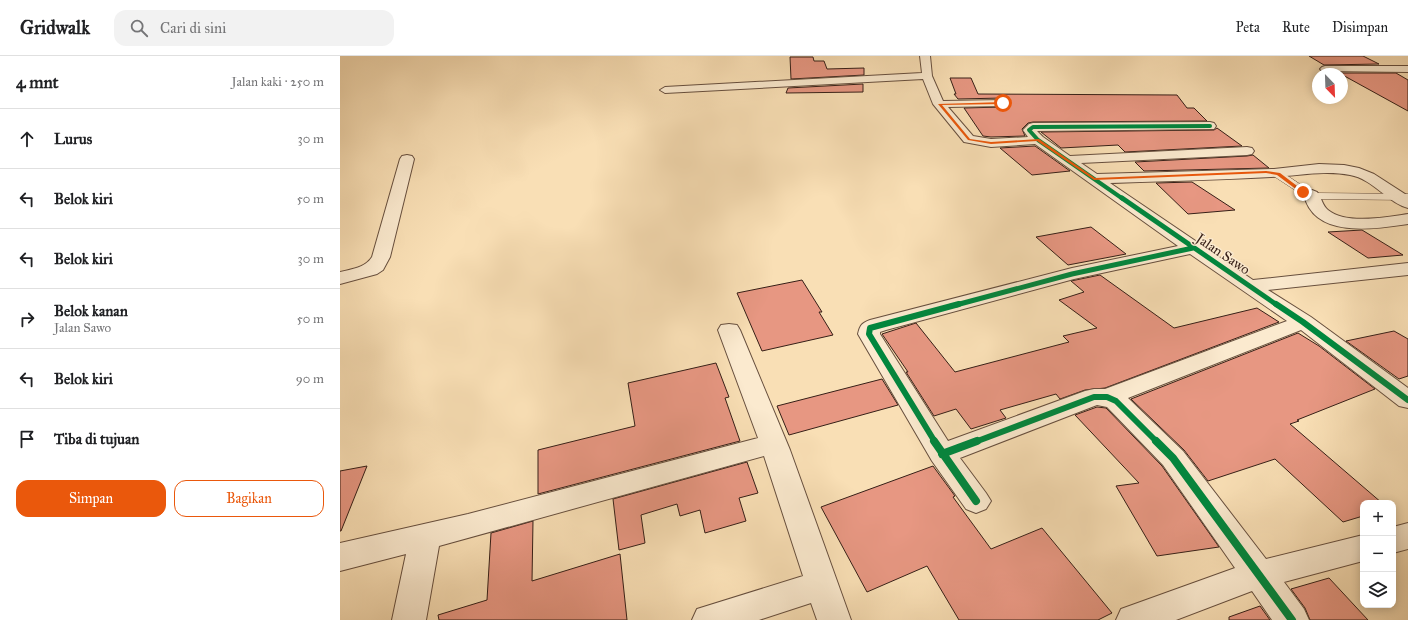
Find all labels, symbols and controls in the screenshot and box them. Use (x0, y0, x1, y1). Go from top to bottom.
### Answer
search box (114, 10, 394, 46)
text: Gridwalk (20, 16, 90, 39)
icon: search (128, 17, 150, 39)
text: Cari di sini (160, 19, 226, 37)
text: Peta (1236, 19, 1260, 36)
text: Rute (1282, 19, 1310, 36)
text: Disimpan (1332, 19, 1388, 36)
north arrow (1312, 68, 1348, 104)
text: 4 mnt (16, 72, 59, 93)
text: Jalan kaki · 250 m (232, 74, 324, 90)
route start (994, 94, 1012, 112)
icon: ahead (16, 128, 38, 150)
text: Lurus (54, 130, 92, 148)
text: 30 m (298, 131, 324, 147)
route end (1294, 183, 1312, 201)
icon: left (16, 188, 38, 210)
text: Belok kiri (54, 190, 113, 208)
text: 50 m (297, 191, 324, 207)
street label: Jalan Sawo (1190, 229, 1253, 279)
icon: left (16, 248, 38, 270)
text: Belok kiri (54, 250, 113, 268)
text: 30 m (298, 251, 324, 267)
text: Belok kanan (54, 302, 128, 320)
icon: right (16, 308, 38, 330)
text: 50 m (297, 311, 324, 327)
text: Jalan Sawo (54, 320, 111, 336)
icon: left (16, 368, 38, 390)
text: Belok kiri (54, 370, 113, 388)
text: 90 m (296, 371, 324, 387)
icon: arrive (16, 428, 38, 450)
text: Tiba di tujuan (54, 430, 139, 448)
button: Simpan (16, 480, 166, 517)
button: Bagikan (174, 480, 324, 517)
map controls (1360, 500, 1396, 608)
button: + (1360, 500, 1396, 536)
button: − (1360, 536, 1396, 572)
button: layers (1360, 572, 1396, 608)

